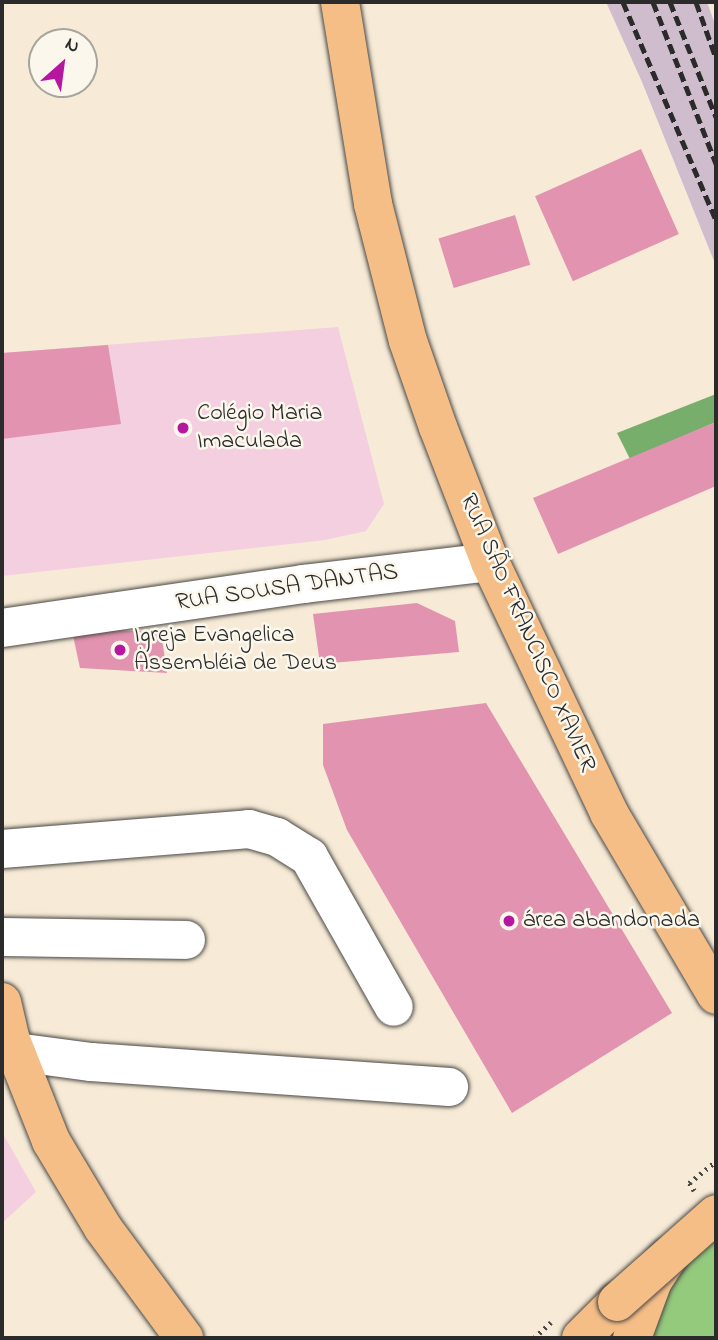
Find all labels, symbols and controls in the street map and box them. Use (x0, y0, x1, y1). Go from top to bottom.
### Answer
north arrow (28, 28, 98, 98)
text: N (60, 31, 84, 61)
place label: Colégio Maria Imaculada (197, 400, 323, 456)
marker: Colégio Maria Imaculada (175, 420, 191, 436)
street label: RUA SÃO FRANCISCO XAVIER (453, 489, 601, 777)
street label: RUA SOUSA DANTAS (174, 558, 400, 618)
place label: Igreja Evangelica Assembléia de Deus (134, 622, 337, 678)
marker: Igreja Evangelica Assembléia de Deus (112, 642, 128, 658)
place label: área abandonada (523, 907, 700, 935)
marker: área abandonada (501, 913, 517, 929)

